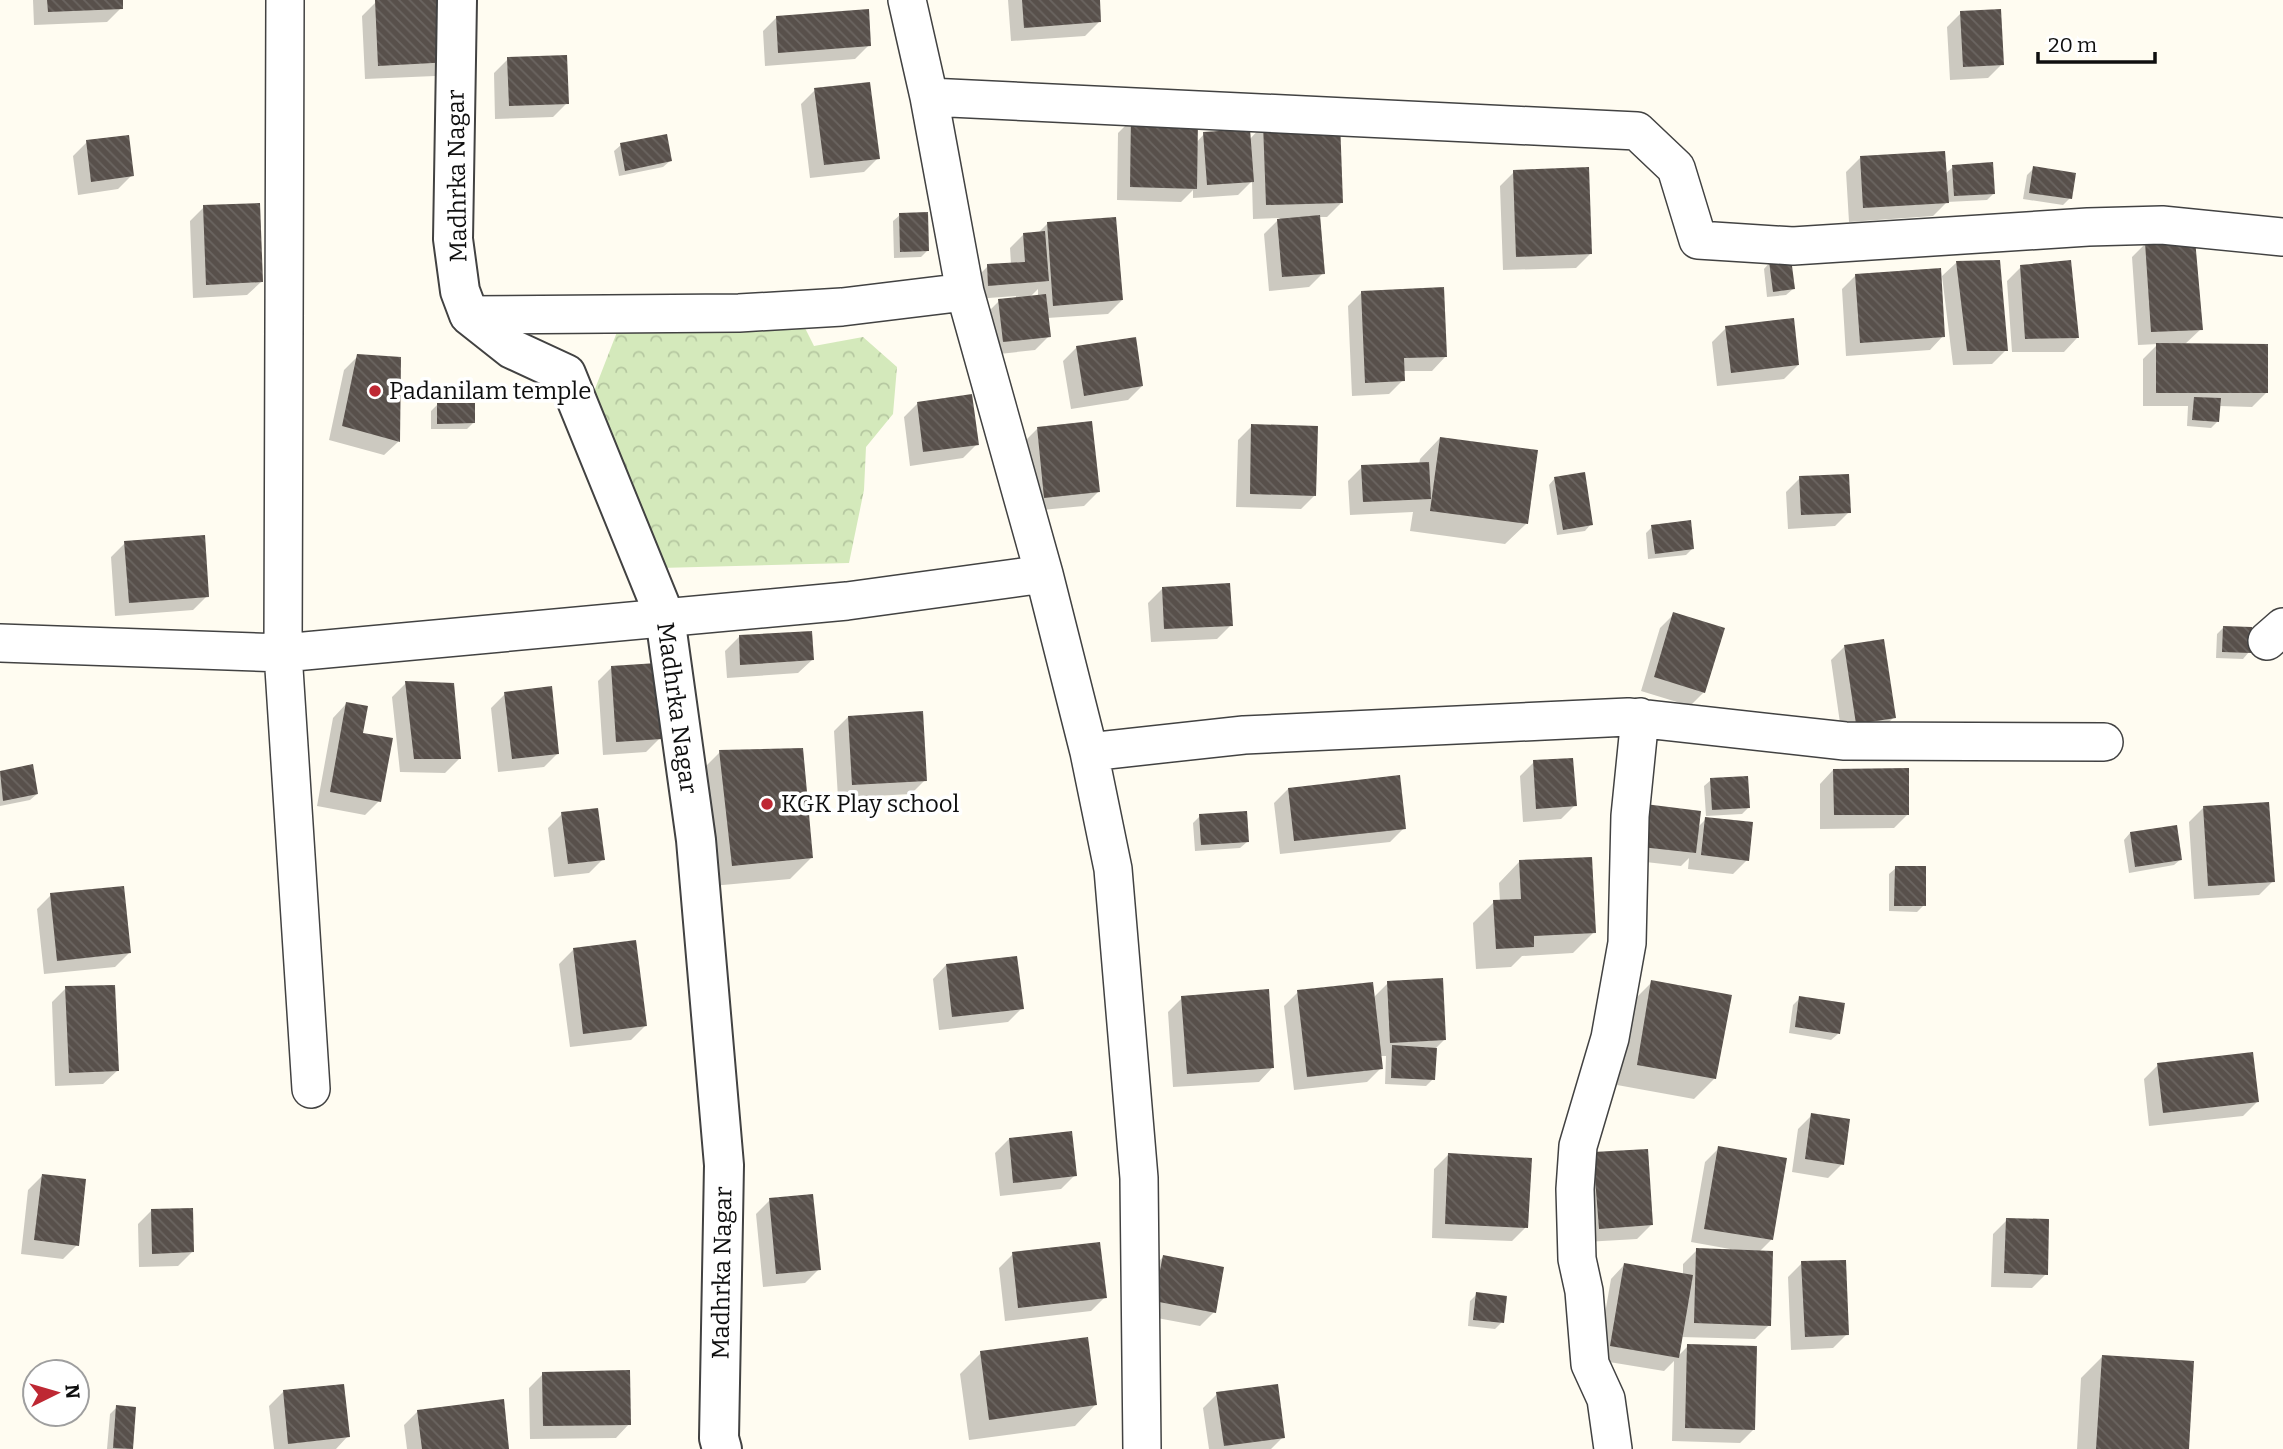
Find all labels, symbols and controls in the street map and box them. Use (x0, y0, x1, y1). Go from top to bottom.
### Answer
scale bar (2038, 21, 2155, 65)
text: 20 m (2048, 32, 2097, 58)
street label: Madhrka Nagar (441, 89, 473, 263)
place label: Padanilam temple (389, 377, 591, 405)
marker: Padanilam temple (367, 383, 383, 399)
street label: Madhrka Nagar (651, 620, 703, 796)
place label: KGK Play school (781, 790, 960, 818)
marker: KGK Play school (759, 796, 775, 812)
street label: Madhrka Nagar (706, 1186, 738, 1360)
north arrow (21, 1358, 91, 1428)
text: N (60, 1383, 85, 1400)

